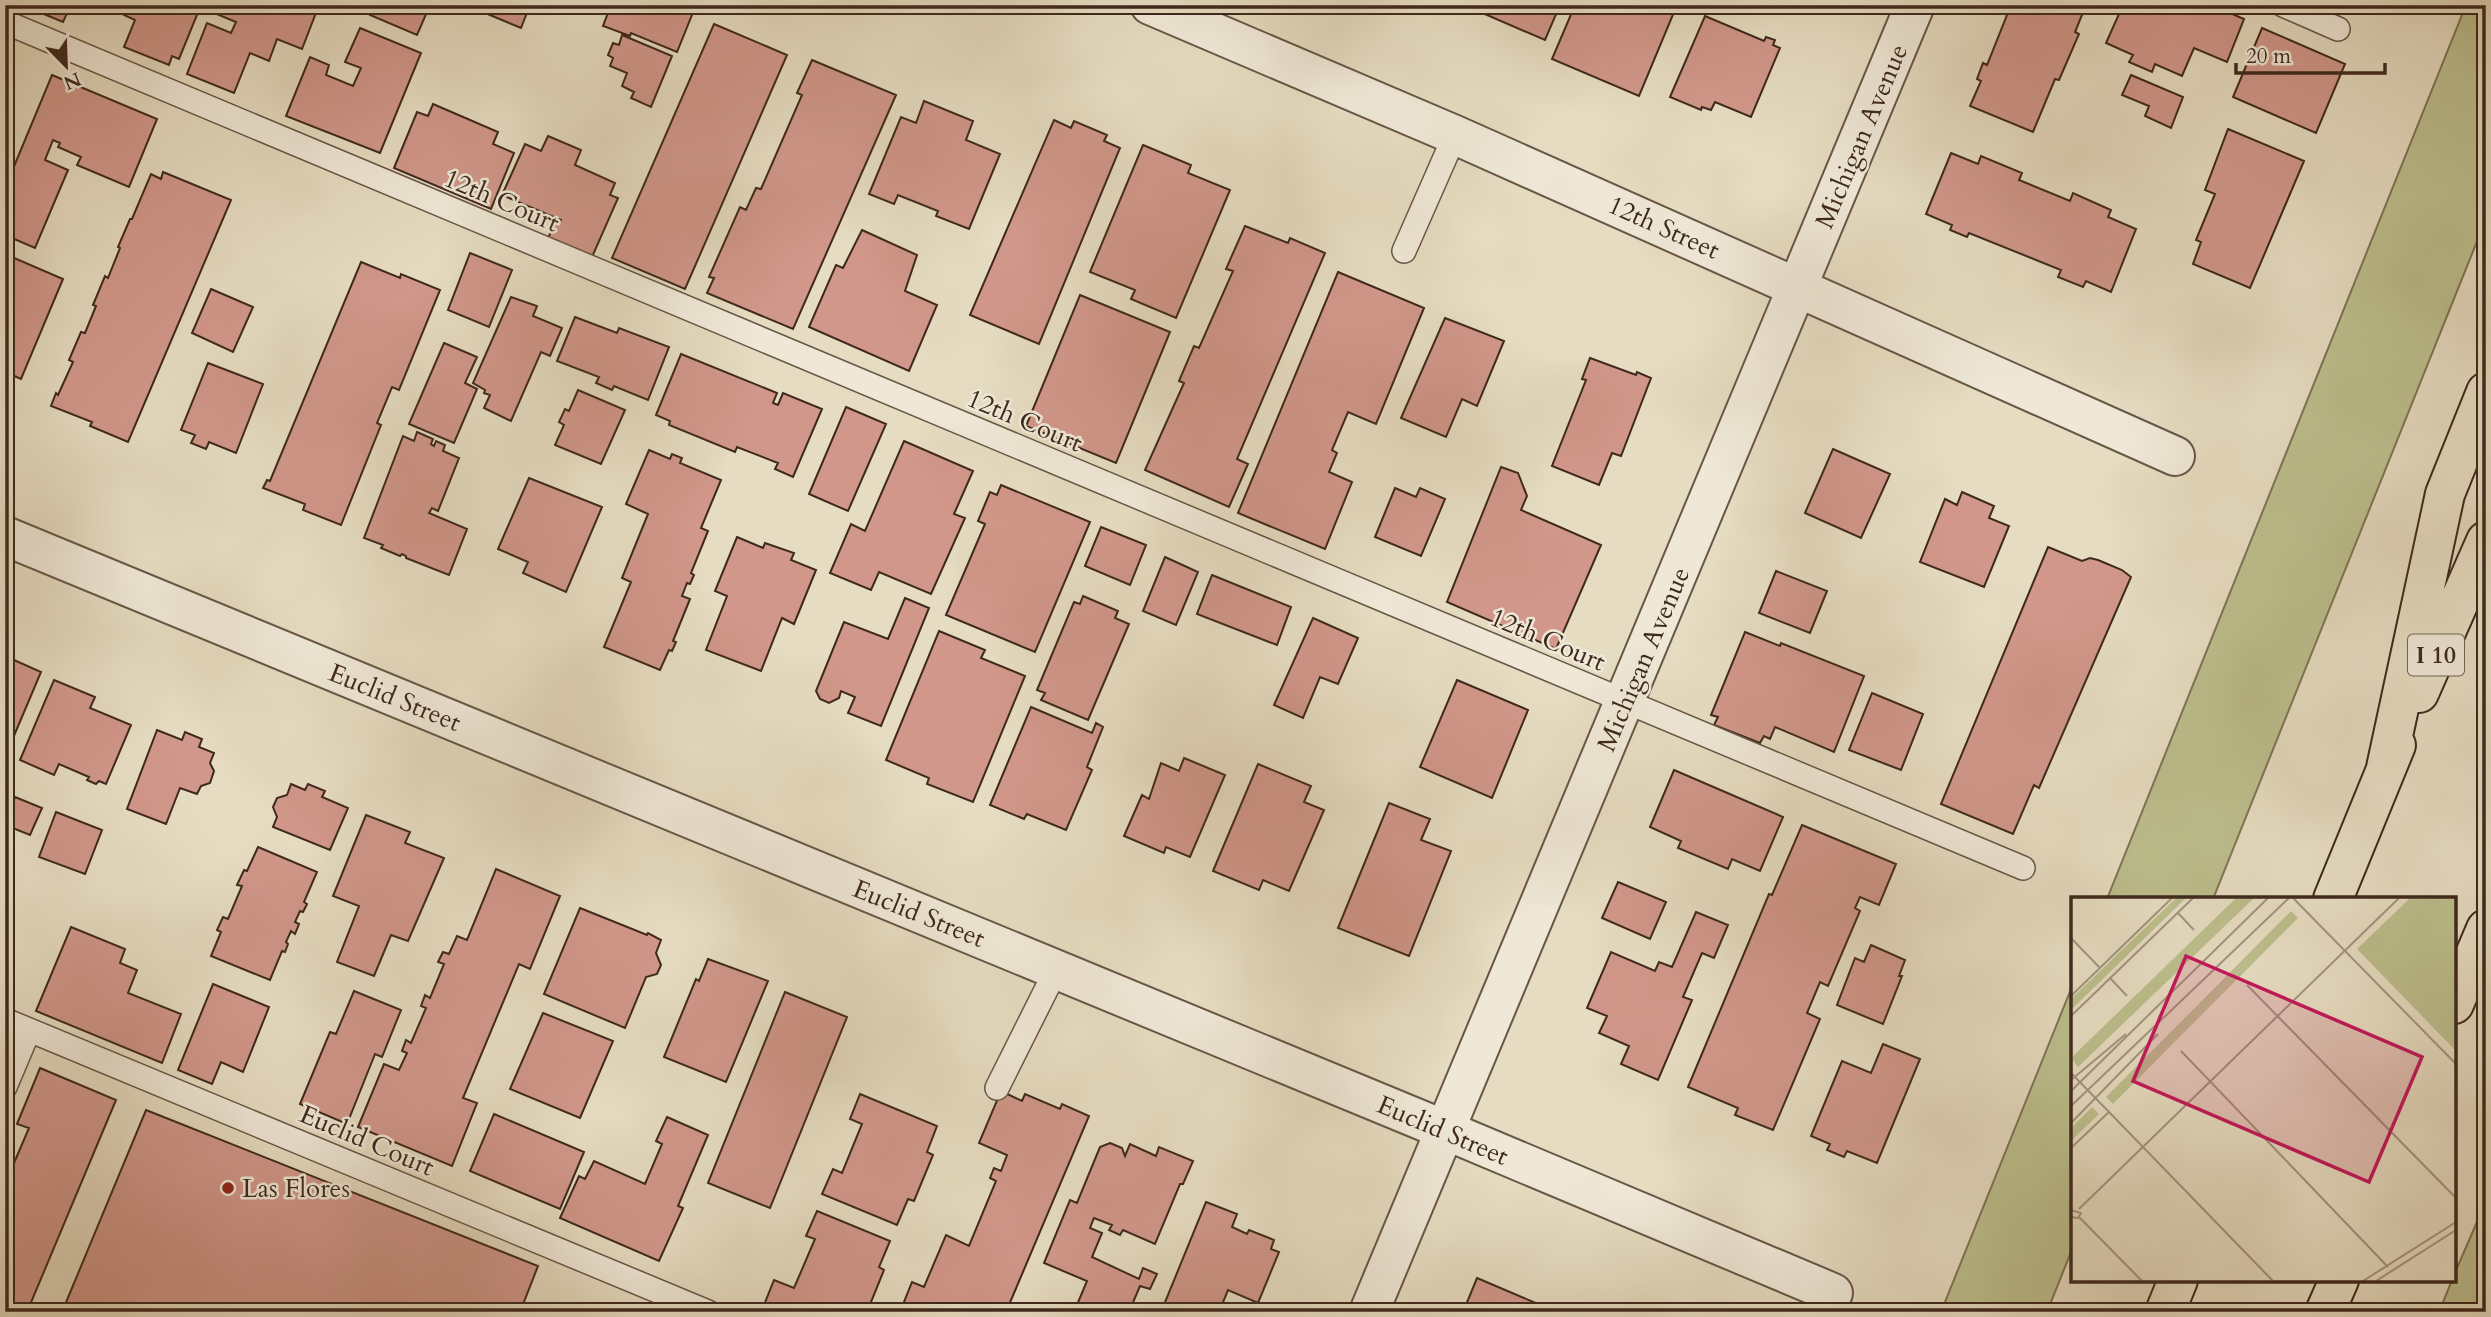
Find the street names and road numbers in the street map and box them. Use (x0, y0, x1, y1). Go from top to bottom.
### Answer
street label: Michigan Avenue (1807, 39, 1916, 234)
street label: 12th Court (439, 161, 565, 240)
street label: 12th Street (1602, 187, 1725, 268)
street label: 12th Court (962, 381, 1088, 460)
street label: Michigan Avenue (1589, 562, 1698, 757)
street label: 12th Court (1485, 600, 1611, 679)
road number: I 10 (2408, 634, 2464, 676)
street label: Euclid Street (324, 655, 466, 740)
street label: Euclid Street (848, 871, 990, 956)
street label: Euclid Street (1372, 1087, 1514, 1174)
street label: Euclid Court (294, 1096, 439, 1184)

